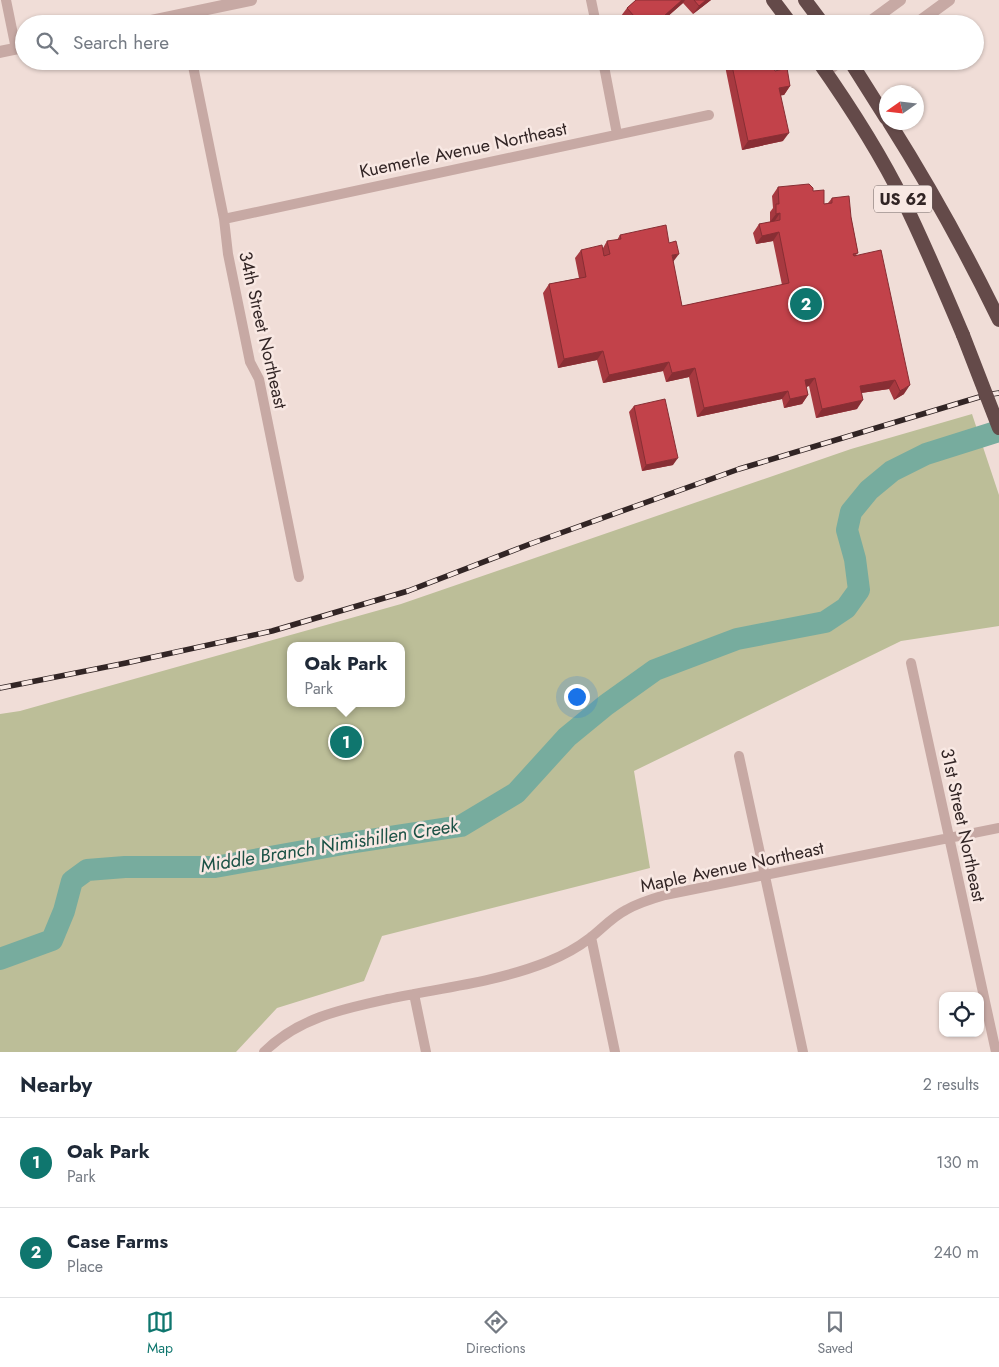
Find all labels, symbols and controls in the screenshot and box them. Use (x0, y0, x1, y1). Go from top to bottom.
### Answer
search box (15, 15, 984, 70)
icon: search (33, 29, 61, 57)
text: Search here (73, 29, 169, 56)
north arrow (879, 85, 924, 130)
street label: Kuemerle Avenue Northeast (357, 115, 570, 185)
road number: US 62 (874, 185, 932, 212)
street label: 34th Street Northeast (232, 249, 294, 412)
pin: 2 (790, 285, 822, 323)
popup (287, 642, 405, 707)
text: Oak Park (305, 650, 387, 677)
text: Park (305, 677, 333, 700)
your location (564, 684, 590, 710)
pin: 1 (330, 723, 362, 761)
street label: 31st Street Northeast (934, 746, 992, 905)
water label: Middle Branch Nimishillen Creek (198, 812, 461, 879)
street label: Maple Avenue Northeast (638, 835, 827, 899)
map controls (939, 992, 984, 1037)
button: locate (939, 992, 984, 1037)
text: Nearby (20, 1070, 92, 1100)
text: 2 results (923, 1073, 979, 1096)
text: Oak Park (67, 1138, 150, 1165)
text: 1 (32, 1151, 40, 1174)
text: 130 m (936, 1151, 979, 1174)
text: Park (67, 1165, 96, 1188)
text: Case Farms (67, 1228, 168, 1255)
text: 2 (31, 1241, 41, 1264)
text: 240 m (934, 1241, 979, 1264)
text: Place (67, 1255, 103, 1278)
tab: Map (146, 1308, 174, 1358)
tab: Directions (466, 1308, 525, 1358)
tab: Saved (817, 1308, 853, 1358)

